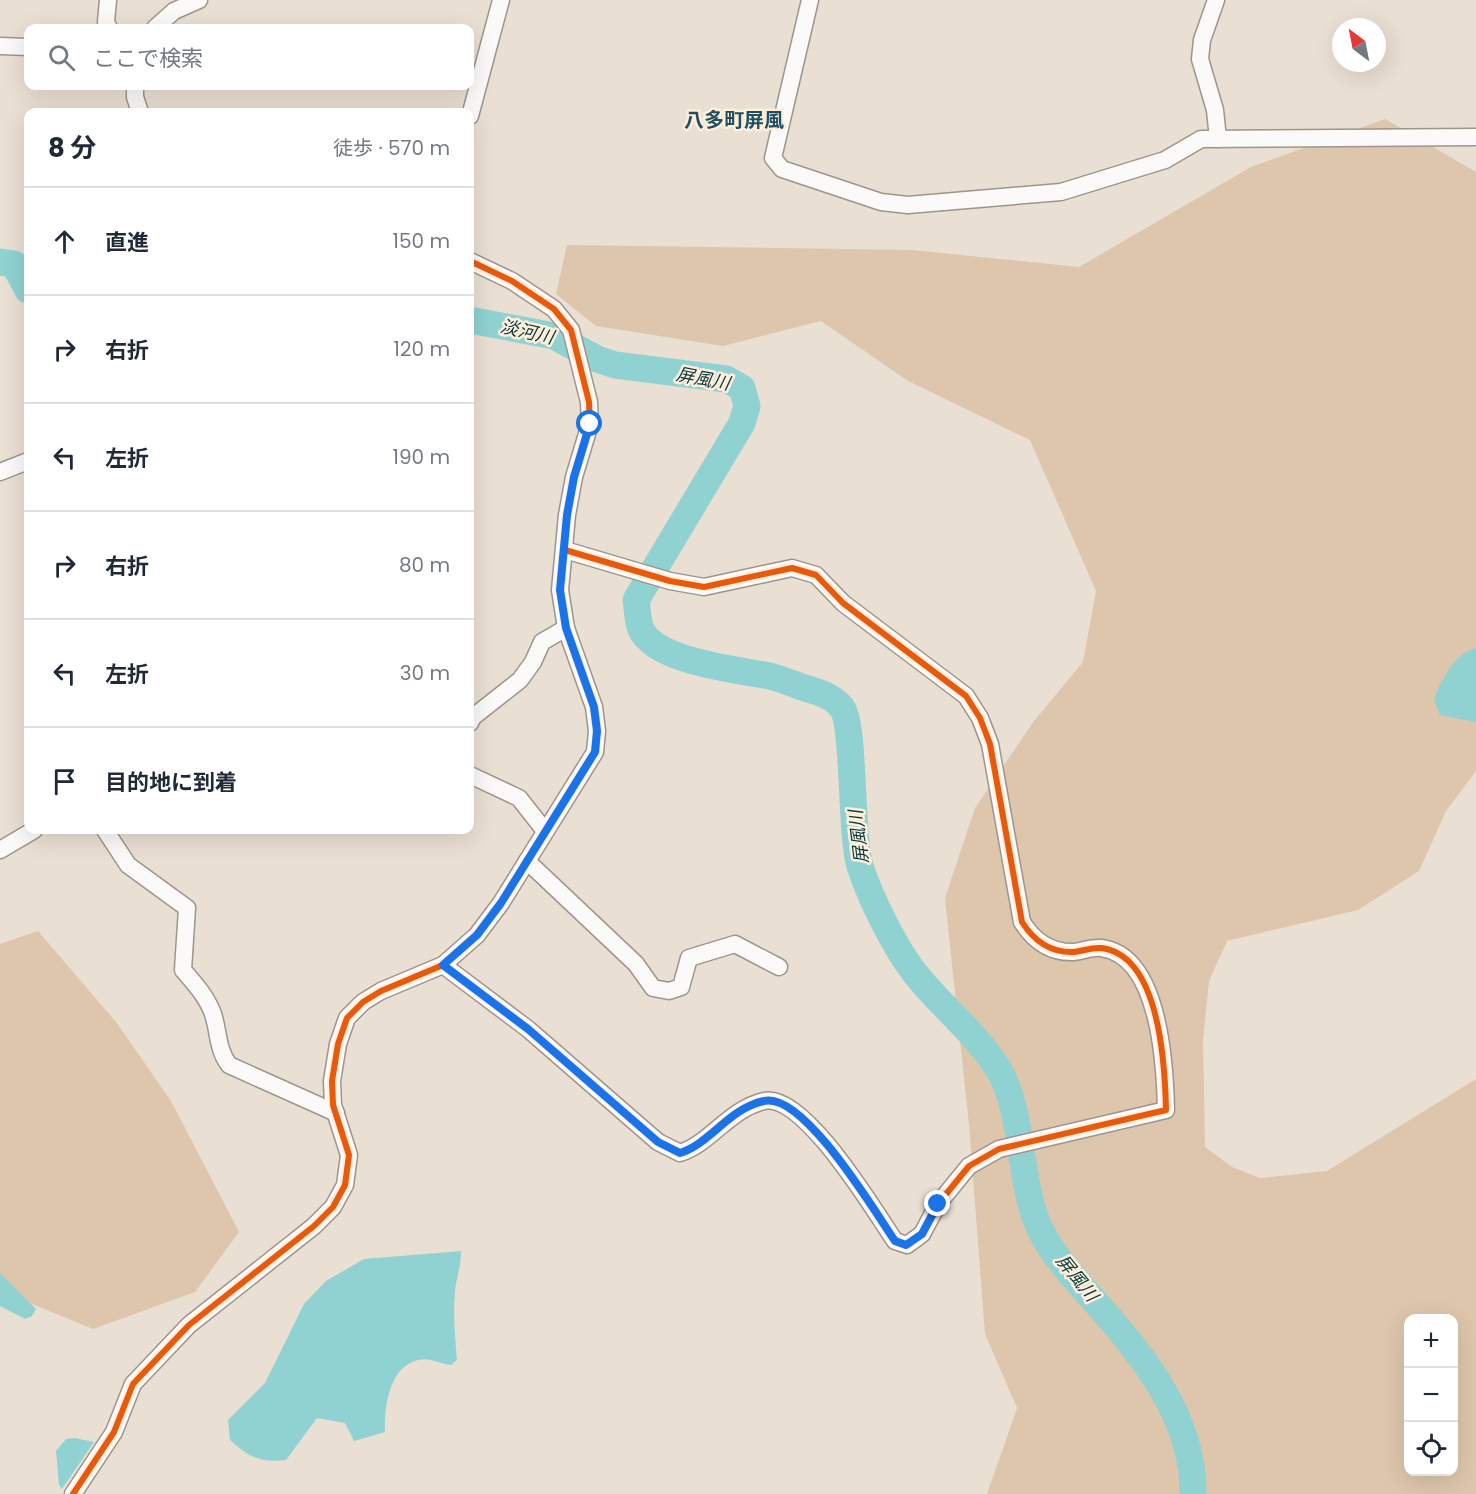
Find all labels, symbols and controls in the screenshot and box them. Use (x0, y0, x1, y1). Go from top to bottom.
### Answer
north arrow (1332, 18, 1386, 72)
search box (24, 24, 474, 90)
icon: search (45, 41, 78, 74)
text: ここで検索 (93, 43, 203, 74)
district label: 八多町屏風 (684, 106, 784, 134)
text: 8 分 (48, 130, 96, 166)
text: 徒歩 · 570 m (333, 134, 450, 162)
icon: ahead (48, 225, 81, 258)
text: 直進 (105, 227, 149, 258)
text: 150 m (393, 227, 450, 255)
water label: 淡河川 (498, 313, 558, 350)
icon: right (48, 333, 81, 366)
text: 右折 (105, 335, 149, 366)
text: 120 m (394, 335, 450, 363)
water label: 屏風川 (674, 361, 734, 396)
route start (576, 410, 602, 436)
icon: left (48, 441, 81, 474)
text: 左折 (105, 443, 149, 474)
text: 190 m (393, 443, 450, 471)
icon: right (48, 549, 81, 582)
text: 右折 (105, 551, 149, 582)
text: 80 m (399, 551, 450, 579)
icon: left (48, 657, 81, 690)
text: 左折 (105, 659, 149, 690)
text: 30 m (400, 659, 450, 687)
icon: arrive (48, 765, 81, 798)
text: 目的地に到着 (105, 767, 237, 798)
water label: 屏風川 (843, 807, 874, 865)
route end (924, 1190, 950, 1216)
water label: 屏風川 (1051, 1249, 1105, 1308)
map controls (1404, 1314, 1458, 1476)
button: + (1404, 1314, 1458, 1368)
button: − (1404, 1368, 1458, 1422)
button: locate (1404, 1422, 1458, 1476)

